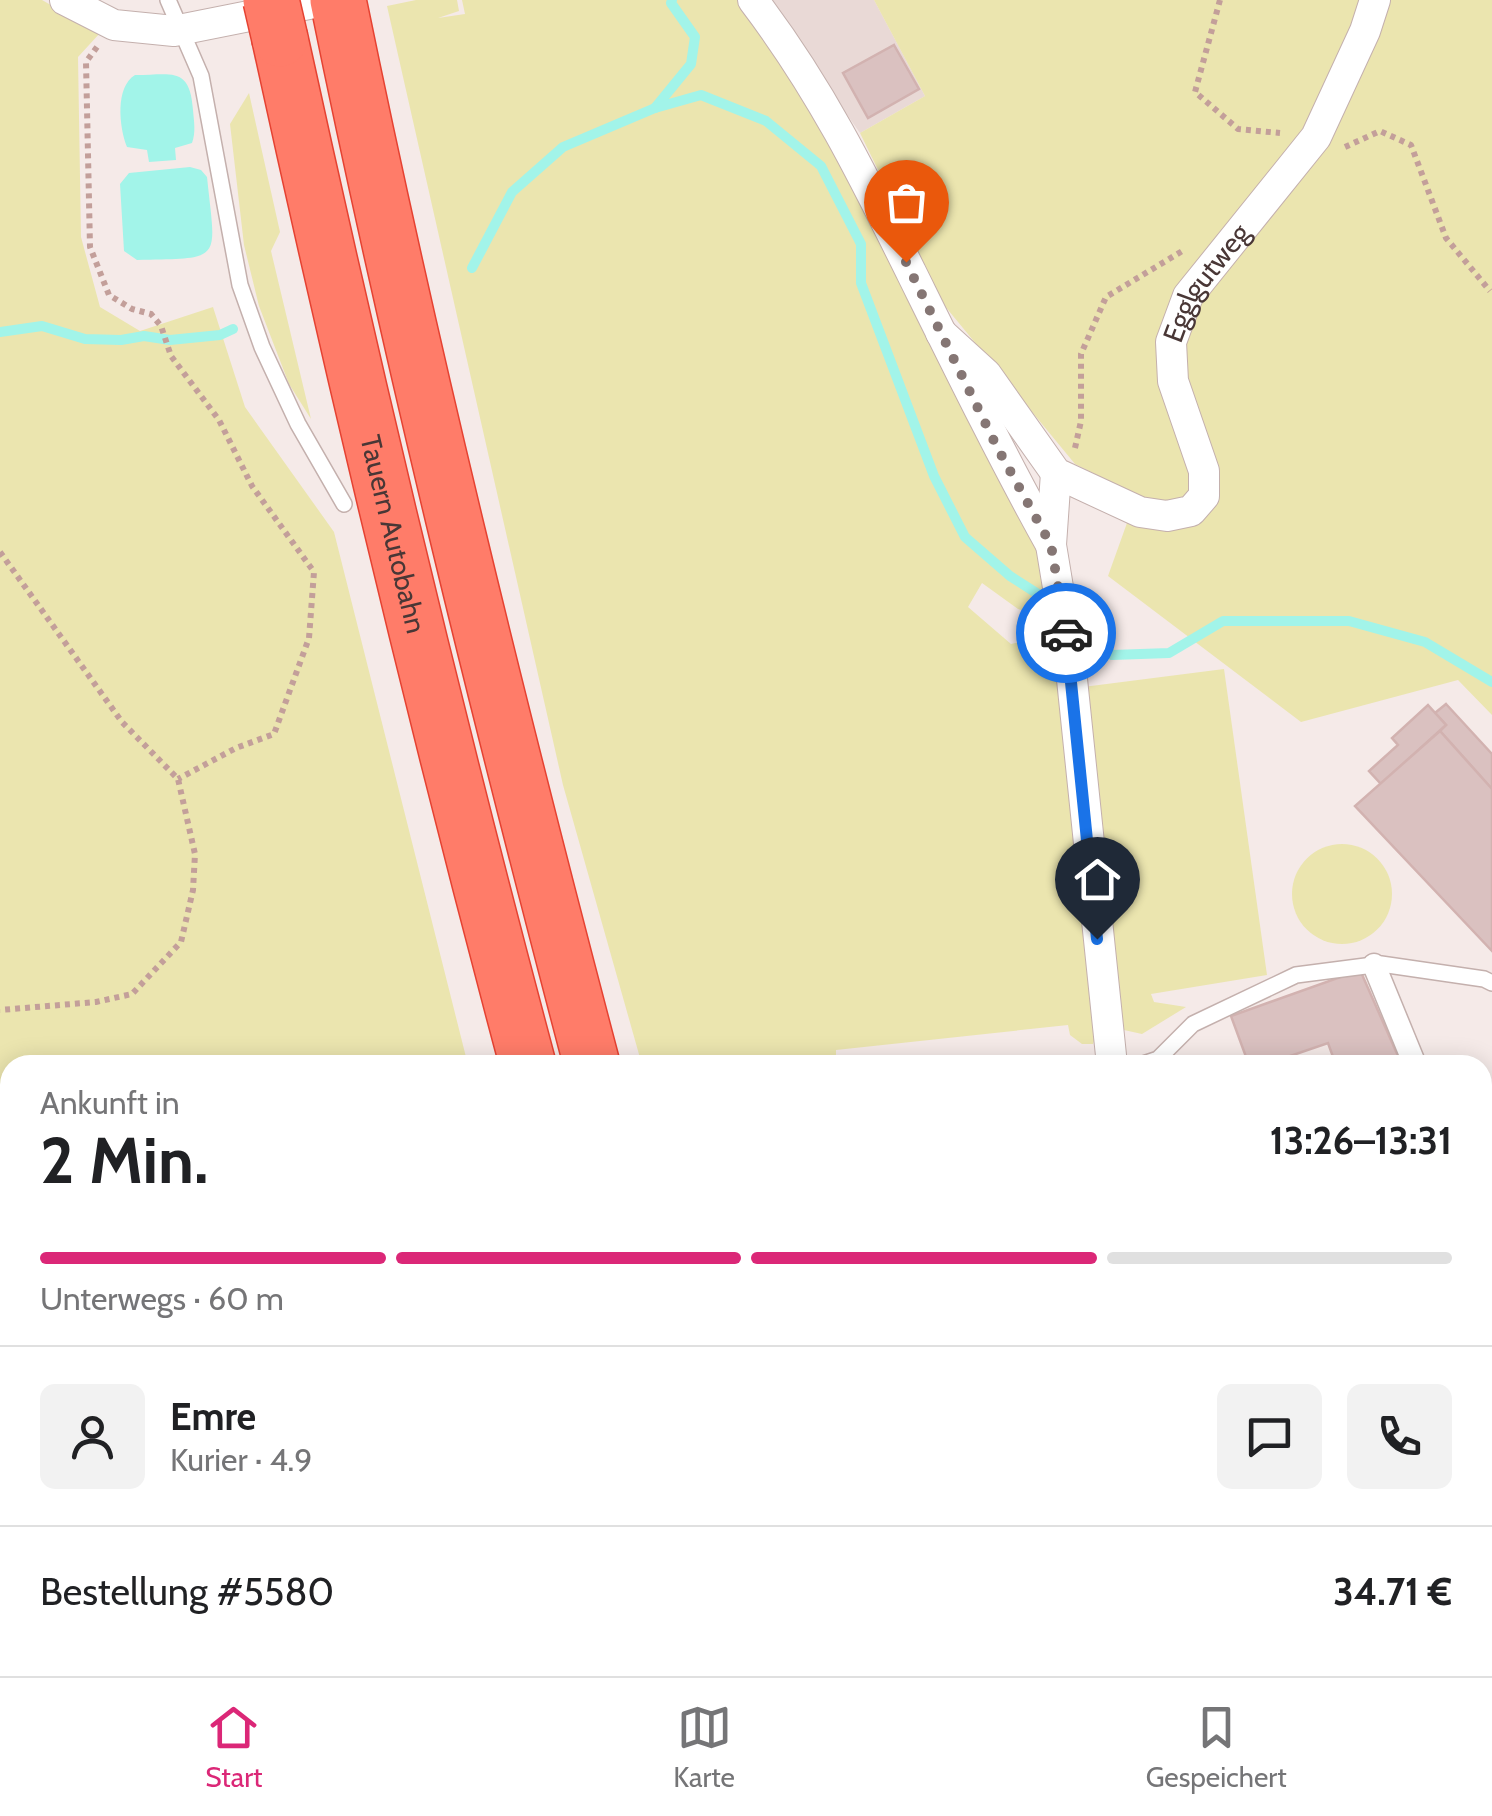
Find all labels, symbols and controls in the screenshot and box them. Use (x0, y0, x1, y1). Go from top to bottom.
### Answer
pin (864, 160, 949, 263)
icon: bag (879, 175, 934, 230)
street label: Egglgutweg (1155, 216, 1257, 347)
street label: Tauern Autobahn (353, 432, 434, 637)
courier (1016, 583, 1116, 683)
icon: car (1039, 606, 1094, 661)
pin (1055, 837, 1140, 940)
icon: home (1070, 852, 1125, 907)
text: Ankunft in (40, 1083, 180, 1122)
text: 13:26–13:31 (1270, 1117, 1452, 1164)
text: 2 Min. (40, 1120, 208, 1199)
text: Unterwegs · 60 m (40, 1279, 284, 1318)
button: person (40, 1384, 145, 1489)
button: chat (1217, 1384, 1322, 1489)
button: phone (1347, 1384, 1452, 1489)
text: Emre (170, 1393, 256, 1440)
text: Kurier · 4.9 (170, 1440, 312, 1479)
text: Bestellung #5580 (40, 1568, 334, 1615)
text: 34.71 € (1333, 1568, 1452, 1615)
tab: Start (205, 1700, 262, 1794)
tab: Karte (673, 1700, 735, 1794)
tab: Gespeichert (1146, 1700, 1287, 1794)

